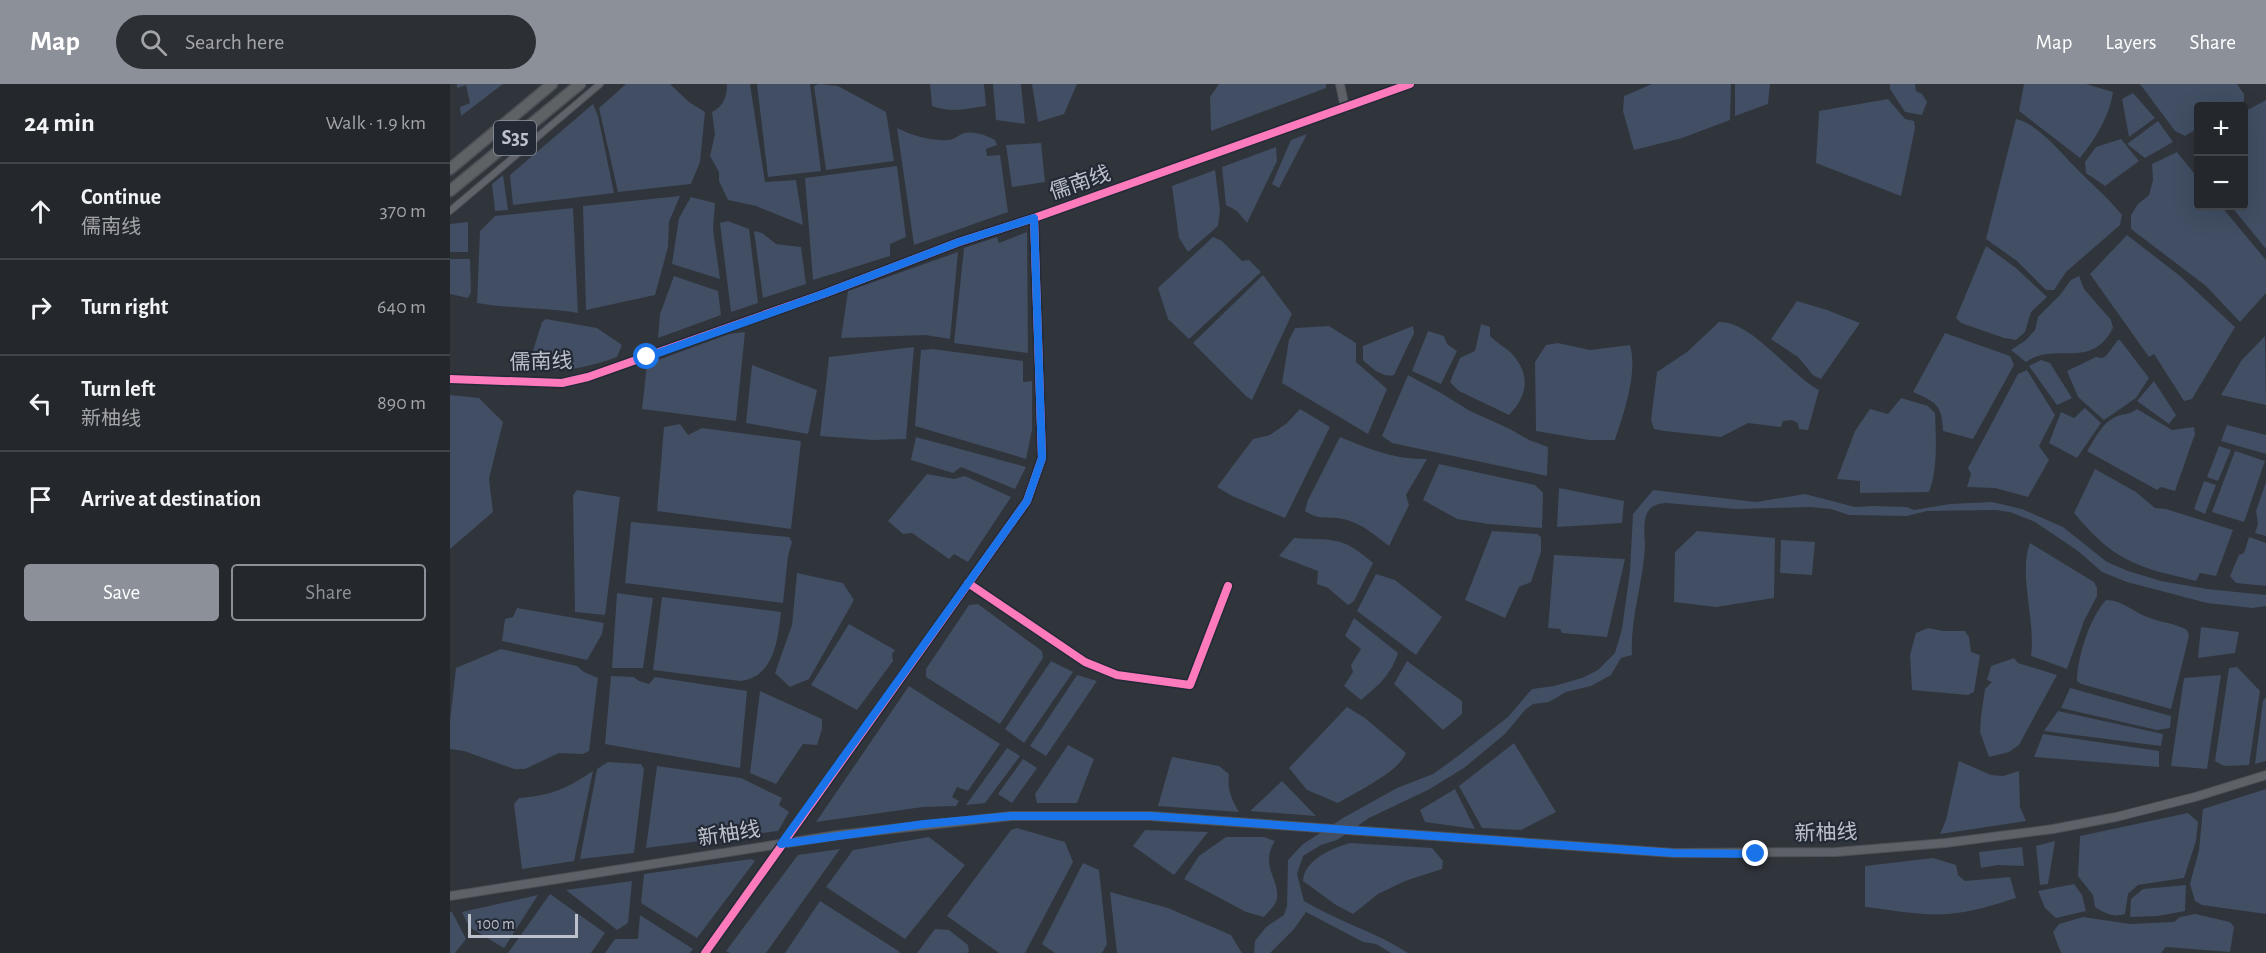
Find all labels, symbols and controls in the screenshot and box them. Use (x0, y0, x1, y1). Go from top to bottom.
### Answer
search box (116, 15, 536, 69)
icon: search (137, 26, 170, 59)
text: Map (30, 28, 80, 56)
text: Search here (185, 31, 284, 53)
text: Map (2036, 32, 2072, 53)
text: Layers (2105, 32, 2156, 53)
text: Share (2189, 32, 2236, 53)
map controls (2194, 102, 2248, 210)
button: + (2194, 102, 2248, 156)
text: 24 min (24, 110, 95, 136)
text: Walk · 1.9 km (325, 113, 426, 133)
road number: S35 (494, 121, 536, 155)
button: − (2194, 156, 2248, 210)
street label: 儒南线 (1046, 162, 1113, 203)
text: Continue (81, 186, 161, 208)
icon: ahead (24, 195, 57, 228)
text: 370 m (380, 201, 426, 221)
text: 儒南线 (81, 217, 141, 237)
icon: right (24, 291, 57, 324)
text: Turn right (81, 296, 168, 318)
text: 640 m (377, 297, 426, 317)
route start (633, 343, 659, 369)
street label: 儒南线 (509, 349, 573, 374)
text: Turn left (81, 378, 155, 400)
icon: left (24, 387, 57, 420)
text: 890 m (377, 393, 426, 413)
text: 新柚线 (81, 409, 141, 429)
icon: arrive (24, 483, 57, 516)
text: Arrive at destination (81, 488, 261, 510)
button: Save (24, 564, 219, 621)
button: Share (231, 564, 426, 621)
street label: 新柚线 (696, 818, 762, 849)
street label: 新柚线 (1794, 820, 1858, 845)
route end (1742, 840, 1768, 866)
scale bar (468, 911, 578, 938)
text: 100 m (477, 916, 515, 932)

